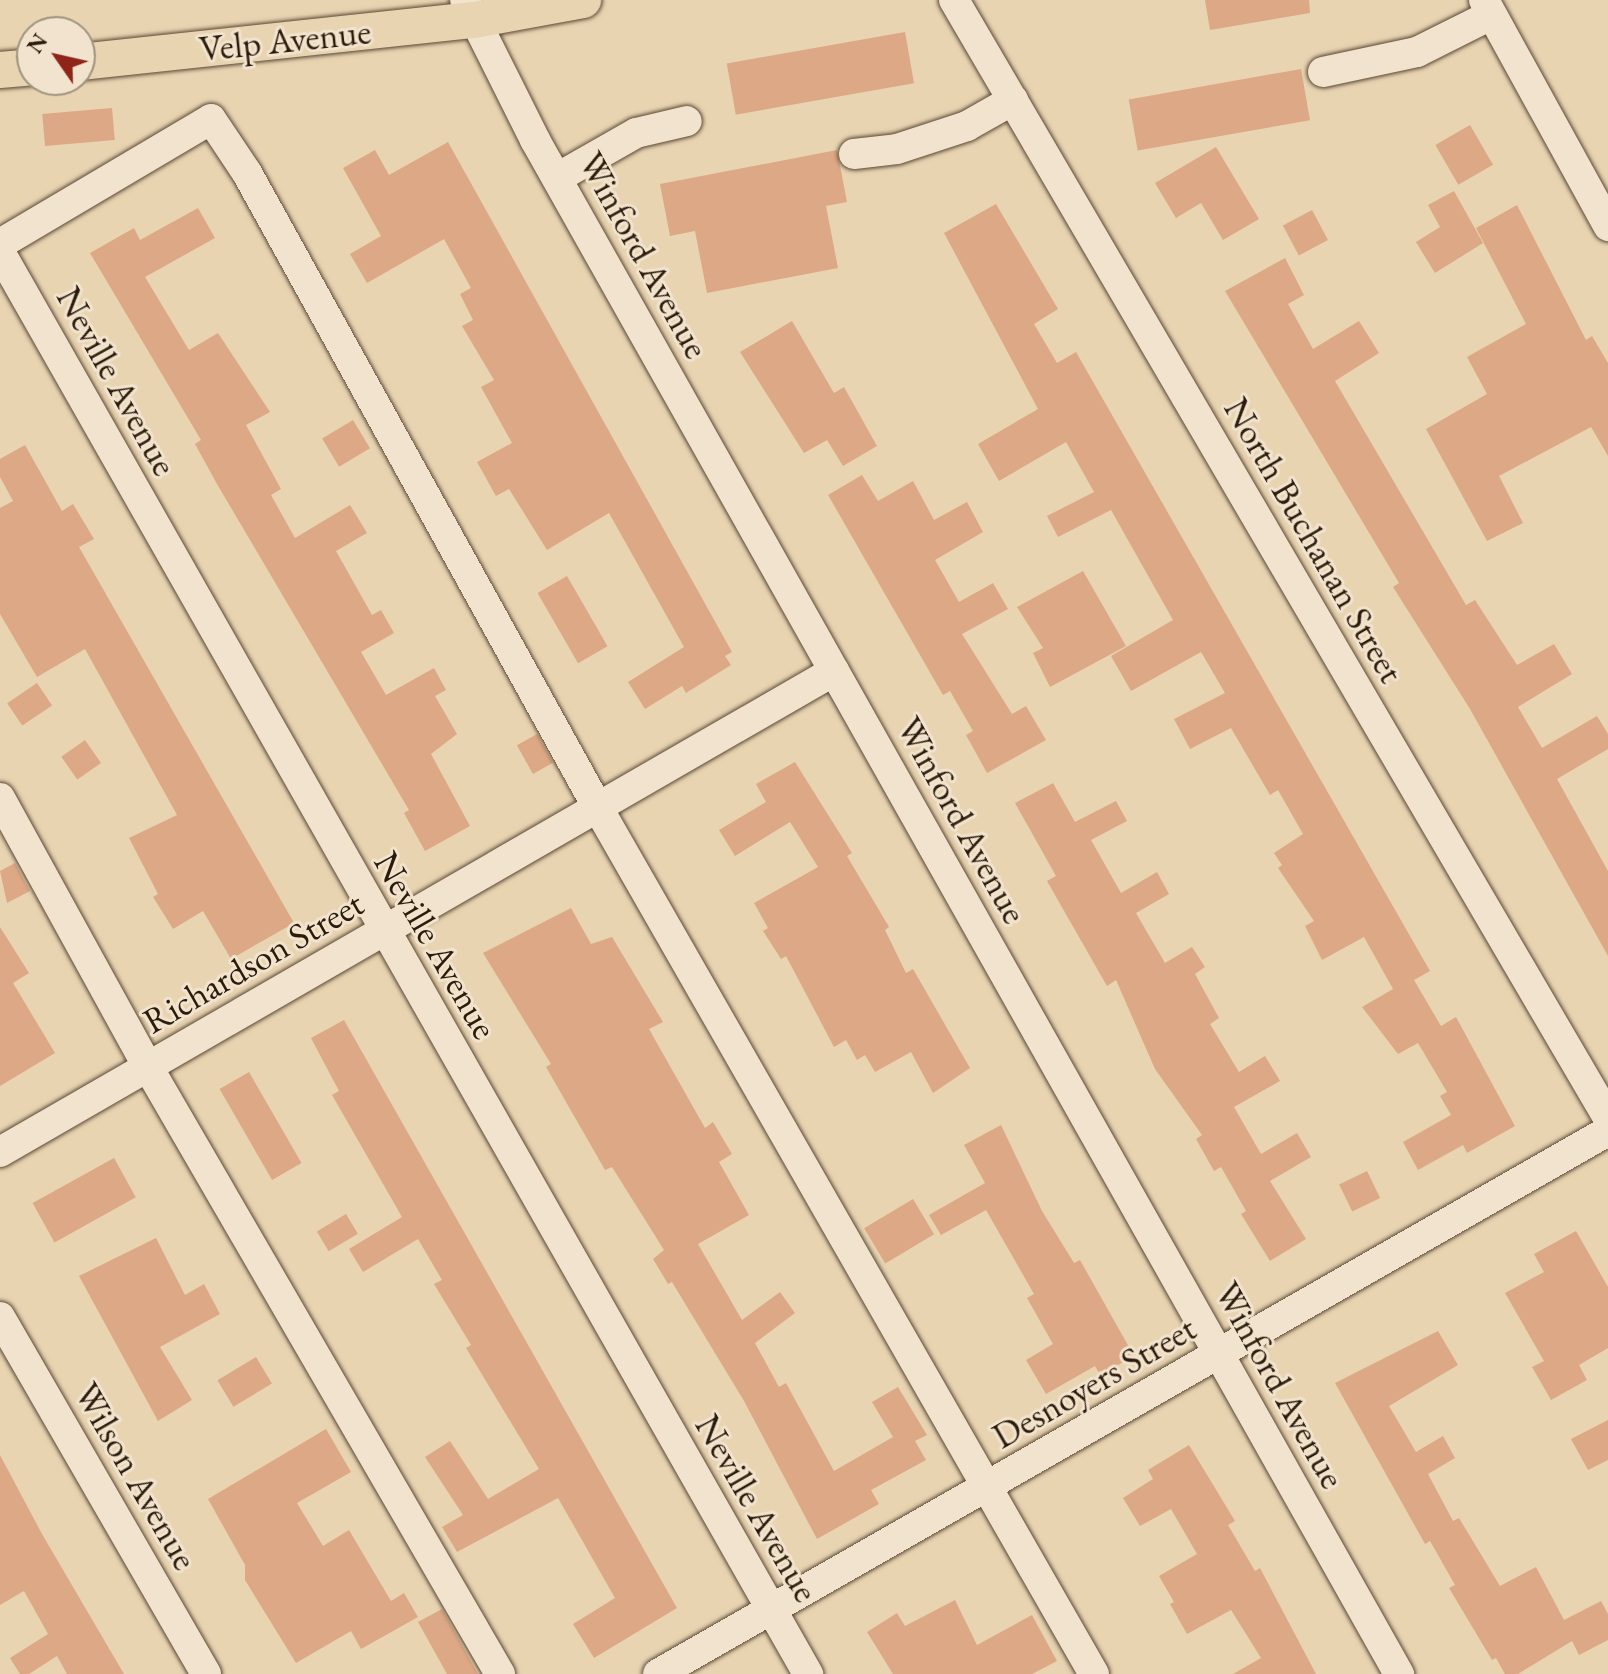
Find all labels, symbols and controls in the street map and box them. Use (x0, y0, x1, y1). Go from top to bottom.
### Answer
street label: Velp Avenue (197, 10, 373, 70)
north arrow (16, 16, 96, 96)
text: N (20, 28, 54, 59)
street label: Winford Avenue (570, 144, 718, 366)
street label: Neville Avenue (47, 279, 187, 483)
street label: North Buchanan Street (1215, 390, 1413, 690)
street label: Winford Avenue (888, 709, 1036, 931)
street label: Neville Avenue (365, 844, 507, 1046)
street label: Richardson Street (135, 882, 371, 1042)
street label: Winford Avenue (1206, 1274, 1354, 1496)
street label: Desnoyers Street (985, 1306, 1203, 1458)
street label: Wilson Avenue (65, 1375, 207, 1577)
street label: Neville Avenue (686, 1407, 828, 1609)

